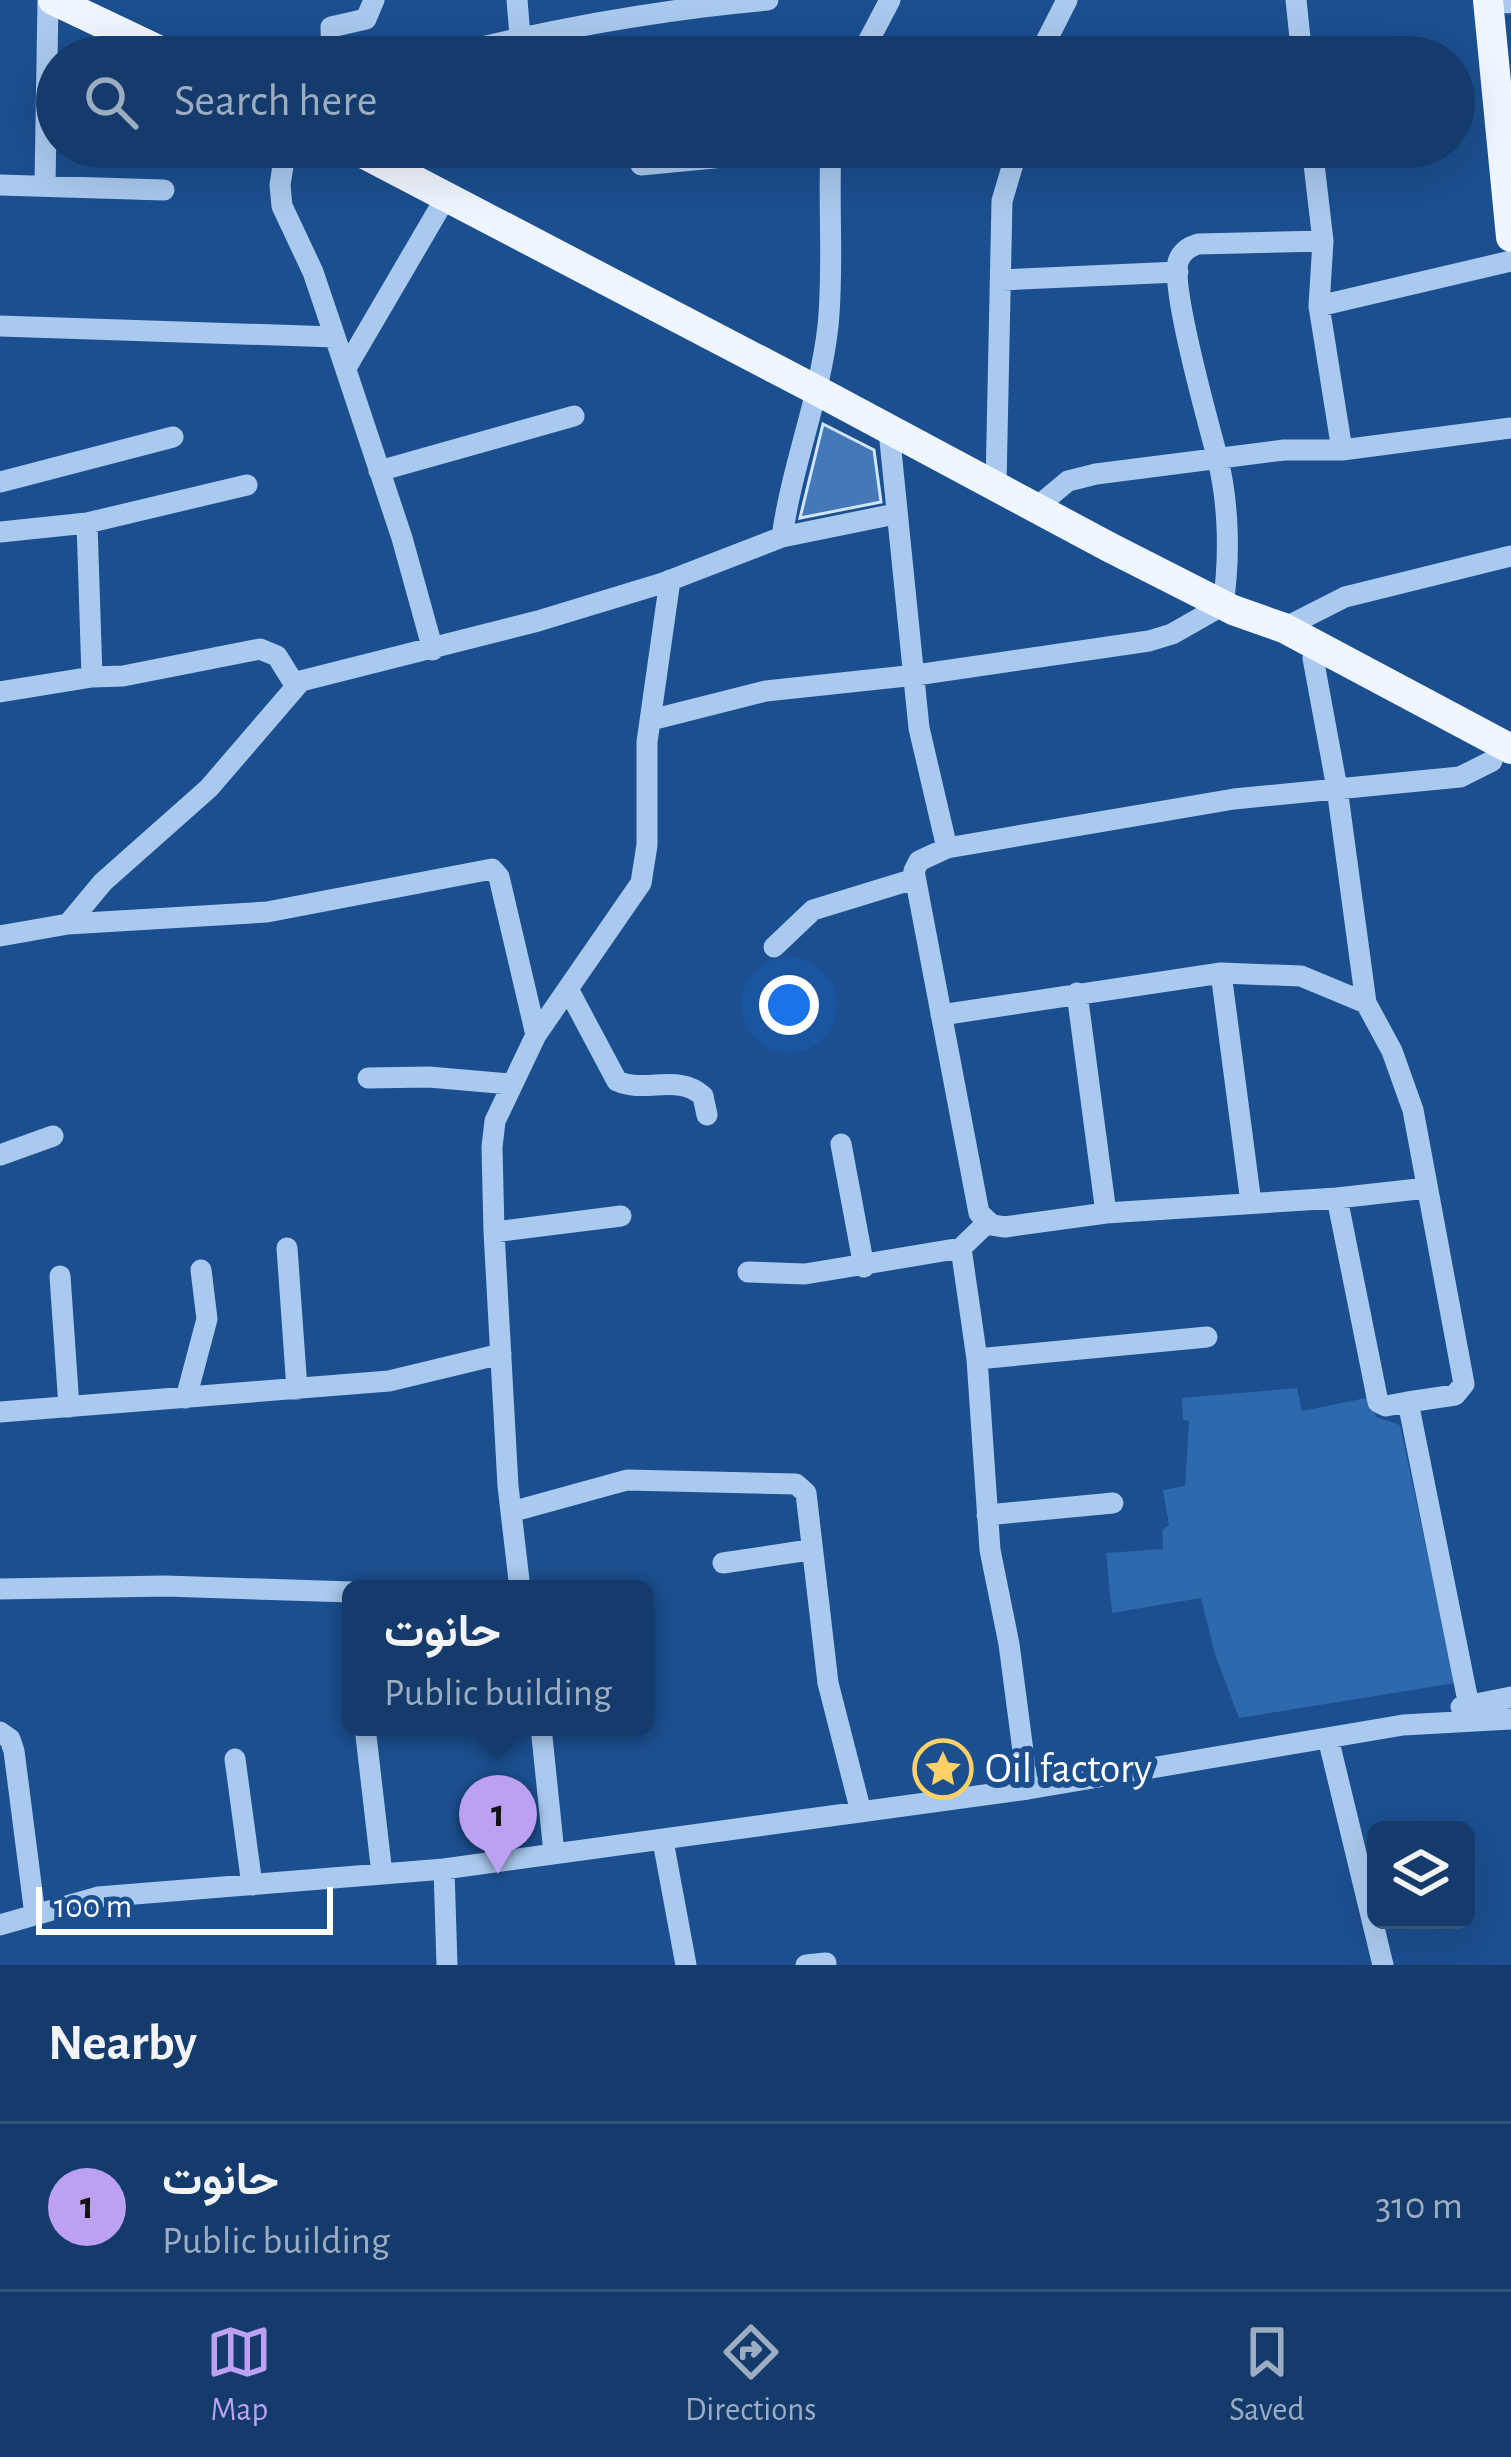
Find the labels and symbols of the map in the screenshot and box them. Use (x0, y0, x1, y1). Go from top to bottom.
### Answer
your location (759, 975, 819, 1035)
place icon: Oil factory (912, 1738, 974, 1800)
place label: Oil factory (985, 1748, 1152, 1790)
pin: 1 (459, 1775, 537, 1874)
scale bar (36, 1881, 333, 1934)

